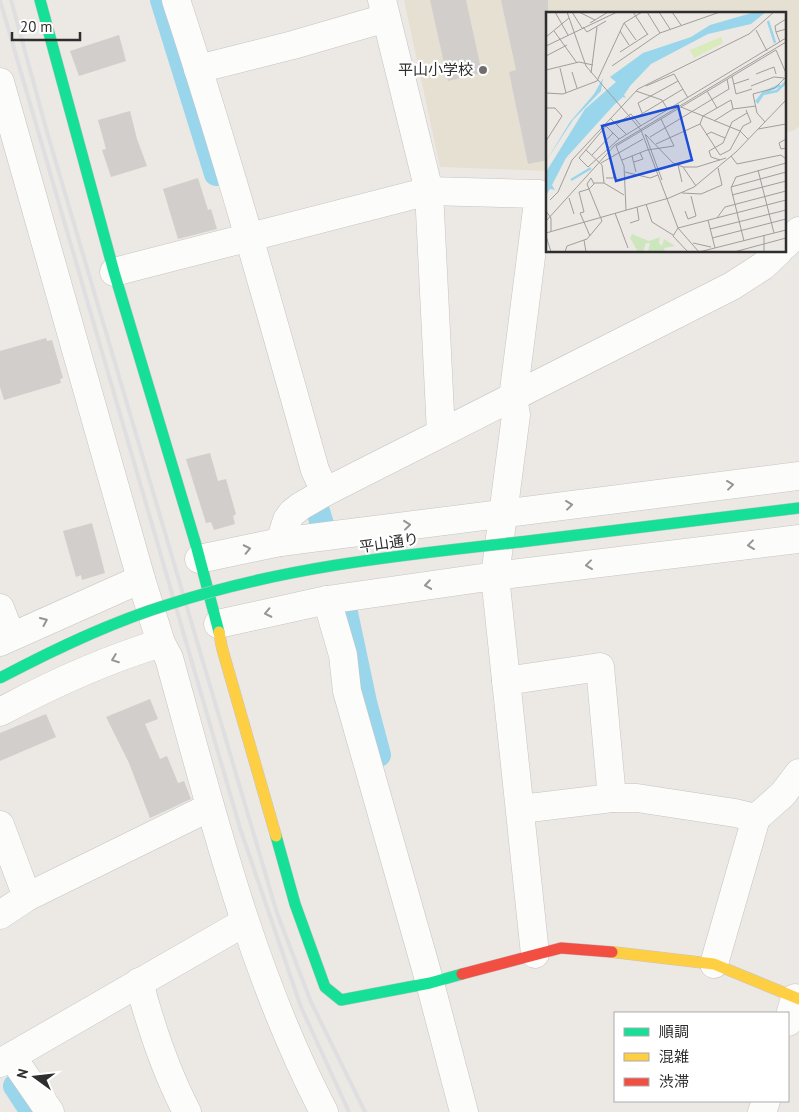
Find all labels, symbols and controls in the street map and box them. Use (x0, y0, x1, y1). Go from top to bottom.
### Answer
scale bar (12, 10, 80, 42)
inset map (546, 12, 786, 252)
text: 20 m (20, 17, 53, 36)
place label: 平山小学校 (398, 60, 473, 79)
marker: 平山小学校 (477, 64, 489, 76)
one-way arrow (726, 480, 734, 491)
one-way arrow (565, 500, 573, 511)
one-way arrow (404, 520, 412, 531)
street label: 平山通り (358, 529, 420, 556)
one-way arrow (746, 539, 754, 550)
one-way arrow (242, 544, 251, 555)
one-way arrow (585, 559, 593, 570)
one-way arrow (424, 580, 433, 590)
one-way arrow (264, 607, 273, 618)
one-way arrow (39, 617, 48, 628)
one-way arrow (111, 653, 120, 663)
legend (614, 1012, 789, 1102)
text: 順調 (659, 1022, 689, 1041)
text: 混雑 (659, 1047, 689, 1066)
north arrow (10, 1052, 60, 1102)
text: N (13, 1067, 32, 1080)
text: 渋滞 (659, 1072, 689, 1091)

